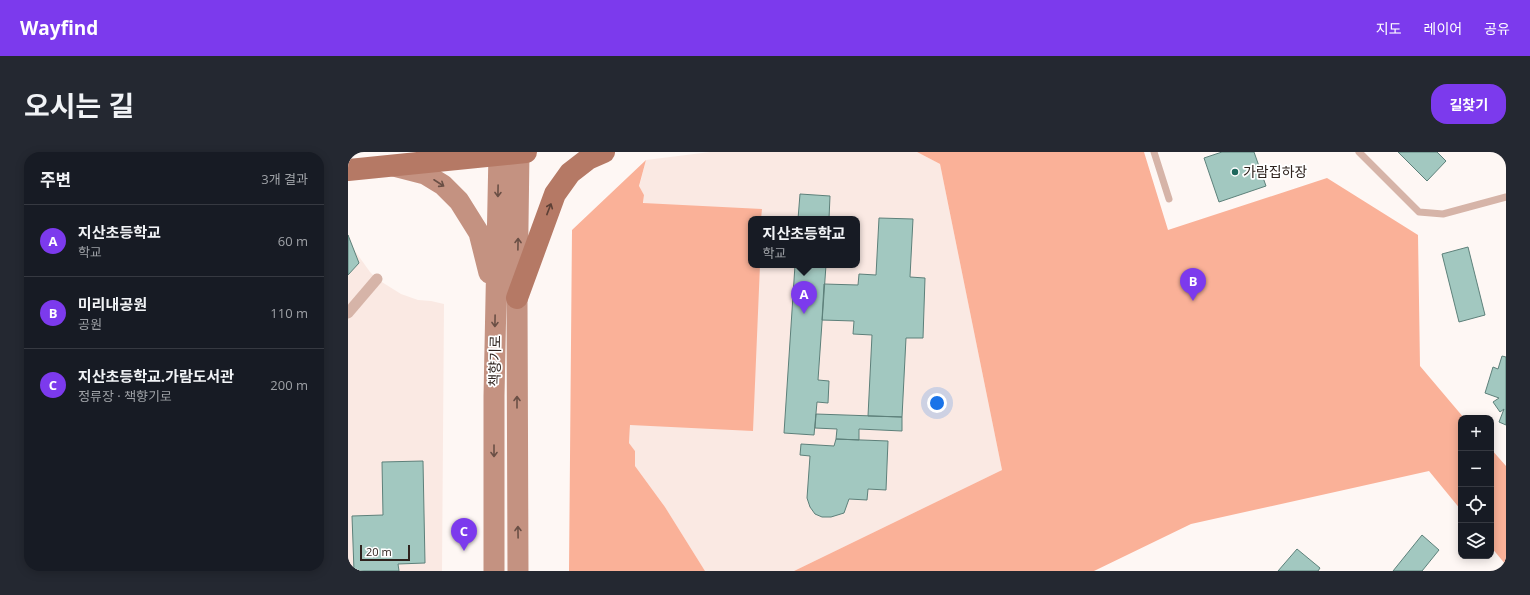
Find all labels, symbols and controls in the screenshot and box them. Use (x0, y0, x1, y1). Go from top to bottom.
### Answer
text: Wayfind (20, 15, 98, 41)
text: 지도 (1376, 19, 1402, 38)
text: 레이어 (1424, 19, 1462, 38)
text: 공유 (1484, 19, 1510, 38)
button: 길찾기 (1431, 84, 1506, 124)
text: 오시는 길 (24, 86, 134, 124)
place label: 가람집하장 (1243, 162, 1308, 181)
marker: 가람집하장 (1230, 167, 1240, 177)
text: 주변 (40, 168, 71, 191)
text: 3개 결과 (261, 170, 308, 188)
one-way arrow (433, 179, 444, 187)
one-way arrow (494, 184, 502, 197)
one-way arrow (545, 203, 553, 215)
popup (748, 216, 860, 268)
text: 지산초등학교 (78, 222, 161, 242)
text: 지산초등학교 (763, 223, 845, 243)
text: A (49, 232, 57, 250)
text: 60 m (278, 232, 308, 250)
one-way arrow (514, 238, 522, 251)
text: 학교 (78, 243, 102, 261)
text: 학교 (763, 244, 787, 262)
pin: B (1180, 268, 1206, 301)
pin: A (791, 281, 817, 314)
text: 미리내공원 (78, 294, 147, 314)
text: B (49, 304, 57, 322)
text: 110 m (270, 304, 308, 322)
one-way arrow (492, 314, 499, 327)
text: 공원 (78, 315, 102, 333)
street label: 책향기로 (485, 335, 504, 387)
text: 지산초등학교.가람도서관 (78, 366, 234, 386)
text: C (49, 376, 57, 394)
text: 200 m (270, 376, 308, 394)
text: 정류장 · 책향기로 (78, 387, 172, 405)
your location (927, 393, 947, 413)
one-way arrow (513, 396, 521, 409)
map controls (1458, 415, 1494, 559)
button: + (1458, 415, 1494, 451)
one-way arrow (490, 444, 498, 457)
button: − (1458, 451, 1494, 487)
button: locate (1458, 487, 1494, 523)
pin: C (451, 518, 477, 551)
button: layers (1458, 523, 1494, 559)
one-way arrow (514, 526, 522, 539)
scale bar (360, 543, 410, 562)
text: 20 m (366, 544, 392, 559)

